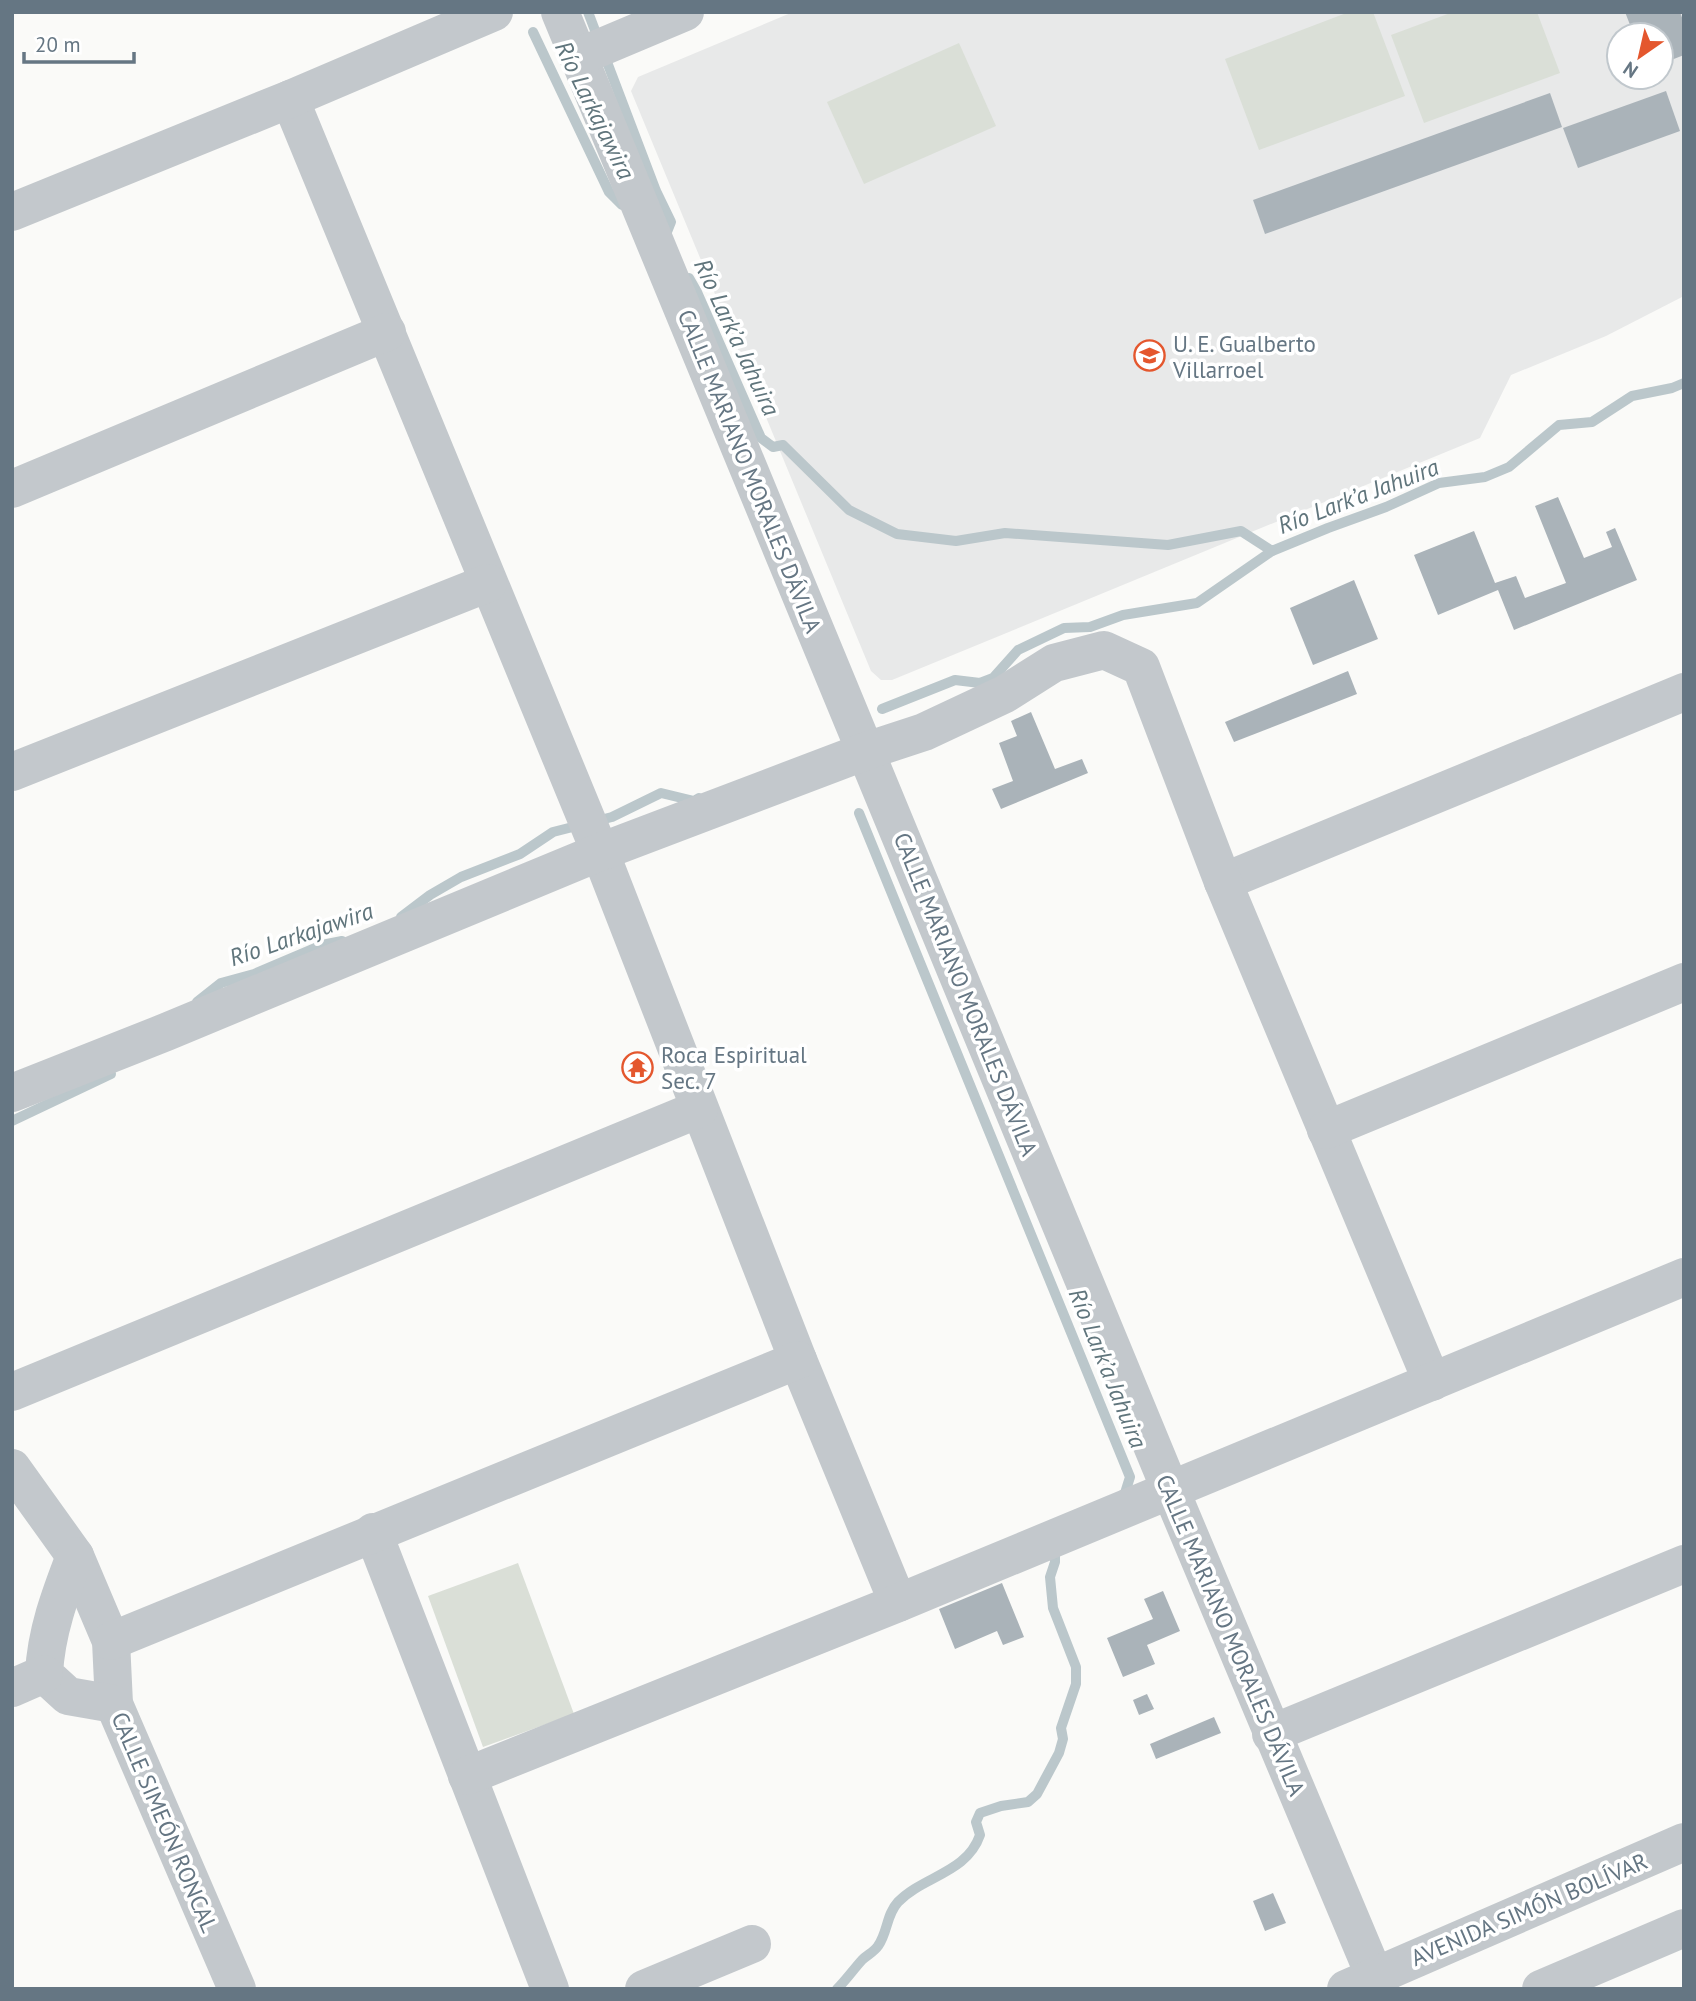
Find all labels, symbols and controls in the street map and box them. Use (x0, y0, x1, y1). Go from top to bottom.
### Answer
scale bar (24, 21, 135, 65)
north arrow (1605, 21, 1675, 91)
text: 20 m (35, 31, 81, 58)
water label: Río Larkajawira (548, 36, 642, 185)
text: N (1619, 57, 1642, 84)
water label: Río Lark’a Jahuira (687, 253, 787, 421)
street label: CALLE MARIANO MORALES DÁVILA (672, 305, 828, 637)
place label: U. E. Gualberto Villarroel (1172, 329, 1316, 384)
school or university icon: U. E. Gualberto Villarroel (1133, 339, 1167, 373)
water label: Río Lark’a Jahuira (1273, 451, 1443, 541)
street label: CALLE MARIANO MORALES DÁVILA (888, 828, 1044, 1160)
water label: Río Larkajawira (225, 895, 377, 973)
place label: Roca Espiritual Sec. 7 (661, 1040, 807, 1095)
temple icon: Roca Espiritual Sec. 7 (621, 1050, 655, 1084)
water label: Río Lark’a Jahuira (1062, 1283, 1154, 1453)
street label: CALLE MARIANO MORALES DÁVILA (1150, 1470, 1312, 1801)
street label: CALLE SIMEÓN RONCAL (105, 1707, 225, 1937)
street label: AVENIDA SIMÓN BOLÍVAR (1406, 1846, 1652, 1972)

